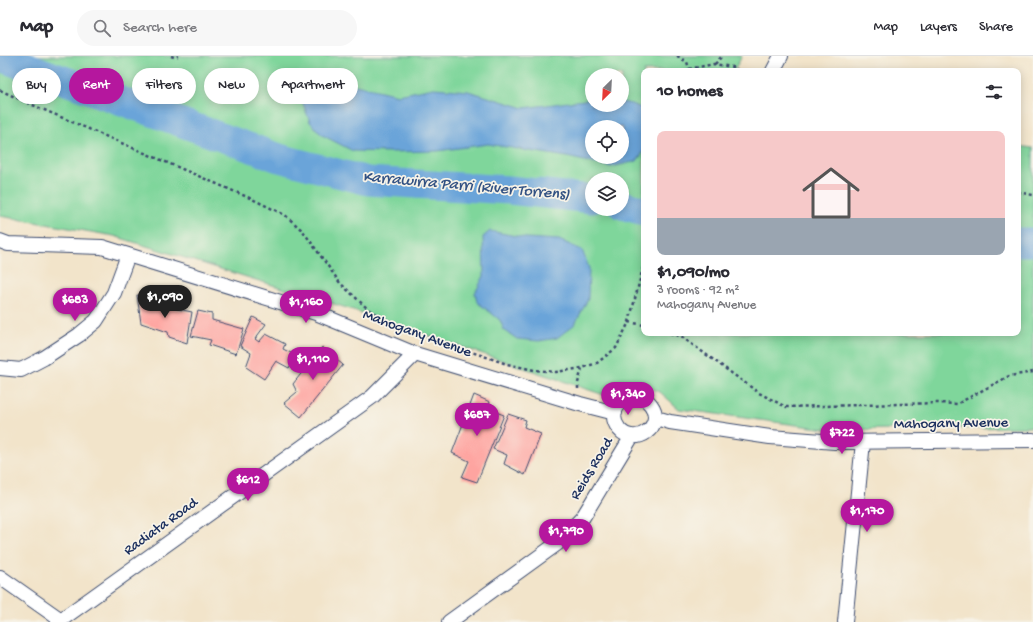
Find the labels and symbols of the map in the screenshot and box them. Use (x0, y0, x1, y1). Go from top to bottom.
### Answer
north arrow (585, 68, 629, 112)
water label: Karrawirra Parri (River Torrens) (362, 169, 571, 206)
pin: $1,090 (132, 285, 198, 319)
pin: $683 (51, 288, 99, 322)
pin: $1,160 (273, 290, 339, 324)
street label: Mahogany Avenue (360, 306, 474, 362)
pin: $1,110 (280, 347, 346, 381)
pin: $1,340 (595, 382, 661, 416)
pin: $687 (453, 403, 501, 437)
street label: Mahogany Avenue (894, 414, 1009, 434)
pin: $722 (818, 421, 866, 455)
street label: Reids Road (566, 434, 618, 503)
pin: $612 (224, 468, 272, 502)
street label: Radiata Road (120, 493, 203, 560)
pin: $1,170 (834, 499, 900, 533)
pin: $1,790 (533, 519, 599, 553)

